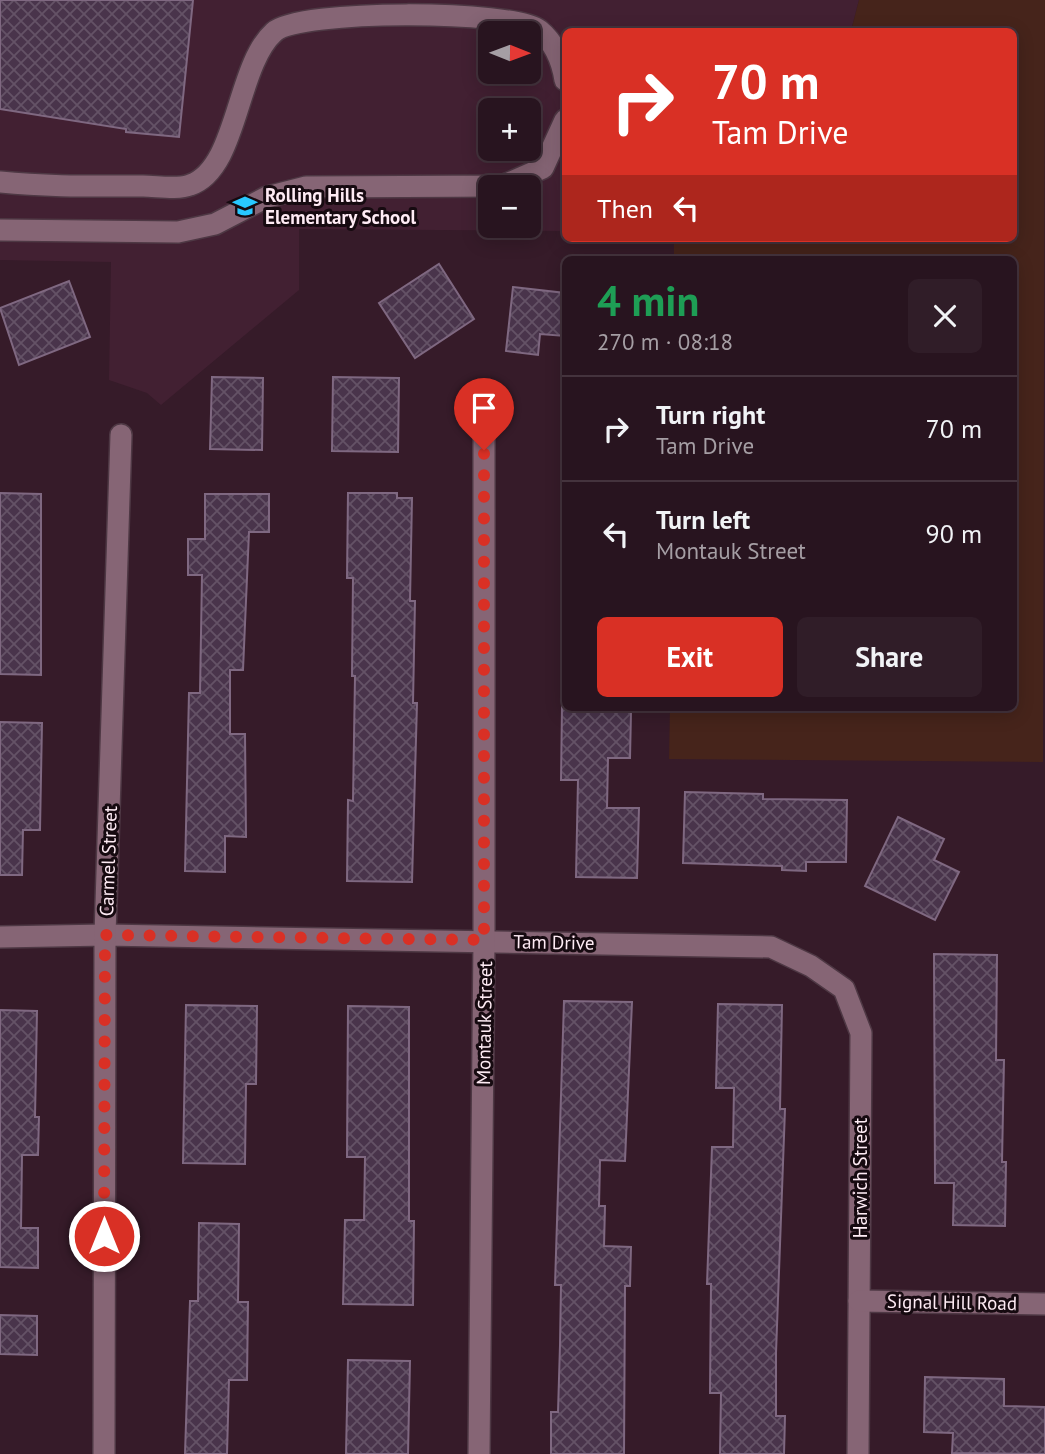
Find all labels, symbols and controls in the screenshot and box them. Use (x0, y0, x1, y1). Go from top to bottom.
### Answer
north arrow (478, 21, 541, 84)
map controls (478, 21, 541, 238)
text: 70 m (712, 49, 819, 113)
icon: right (597, 56, 688, 147)
button: + (478, 98, 541, 161)
text: Tam Drive (712, 111, 849, 153)
button: − (478, 175, 541, 238)
place label: Rolling Hills Elementary School (265, 183, 416, 229)
icon: left (667, 189, 705, 227)
school or university icon: Rolling Hills Elementary School (231, 192, 259, 220)
text: Then (597, 192, 653, 225)
text: 4 min (597, 273, 699, 328)
button: close (908, 279, 982, 353)
text: 270 m · 08:18 (597, 327, 733, 356)
pin (454, 378, 514, 450)
icon: arrive (465, 389, 503, 427)
text: Turn right (656, 398, 765, 431)
icon: right (597, 410, 635, 448)
text: 70 m (926, 412, 982, 445)
text: Tam Drive (656, 431, 754, 460)
text: Turn left (656, 503, 750, 536)
icon: left (597, 515, 635, 553)
text: 90 m (926, 517, 982, 550)
text: Montauk Street (656, 536, 806, 565)
button: Exit (597, 617, 783, 697)
button: Share (797, 617, 982, 697)
street label: Carmel Street (94, 805, 122, 917)
street label: Tam Drive (513, 929, 595, 955)
street label: Montauk Street (471, 960, 497, 1085)
street label: Harwich Street (848, 1117, 872, 1238)
position arrow (67, 1199, 141, 1273)
street label: Signal Hill Road (887, 1289, 1017, 1315)

